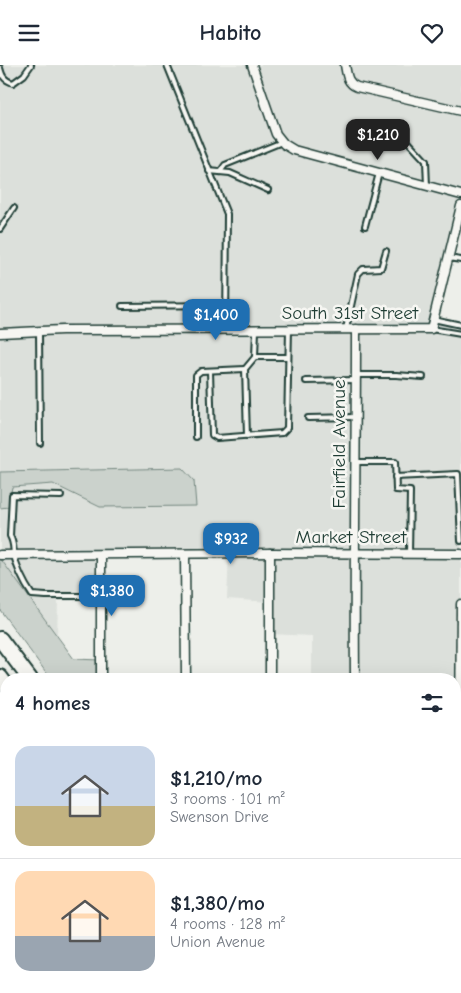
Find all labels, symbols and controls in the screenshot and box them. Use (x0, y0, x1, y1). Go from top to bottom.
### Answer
icon: menu (15, 19, 43, 47)
icon: heart (418, 19, 446, 47)
text: Habito (200, 20, 261, 46)
pin: $1,210 (337, 119, 419, 161)
text: $1,210 (357, 126, 399, 144)
pin: $1,400 (175, 299, 257, 341)
street label: South 31st Street (282, 302, 419, 324)
text: $1,400 (194, 306, 238, 324)
street label: Fairfield Avenue (328, 379, 350, 509)
pin: $932 (201, 523, 261, 565)
street label: Market Street (296, 526, 407, 548)
text: $932 (214, 530, 248, 548)
pin: $1,380 (71, 575, 153, 617)
text: $1,380 (90, 582, 134, 600)
icon: filters (418, 689, 446, 717)
text: 4 homes (15, 691, 90, 715)
icon: home (55, 766, 115, 826)
text: $1,210/mo (170, 766, 262, 790)
text: 3 rooms · 101 m² (170, 790, 285, 808)
text: Swenson Drive (170, 808, 269, 826)
icon: home (55, 891, 115, 951)
text: $1,380/mo (170, 891, 265, 915)
text: 4 rooms · 128 m² (170, 915, 285, 933)
text: Union Avenue (170, 933, 265, 951)

